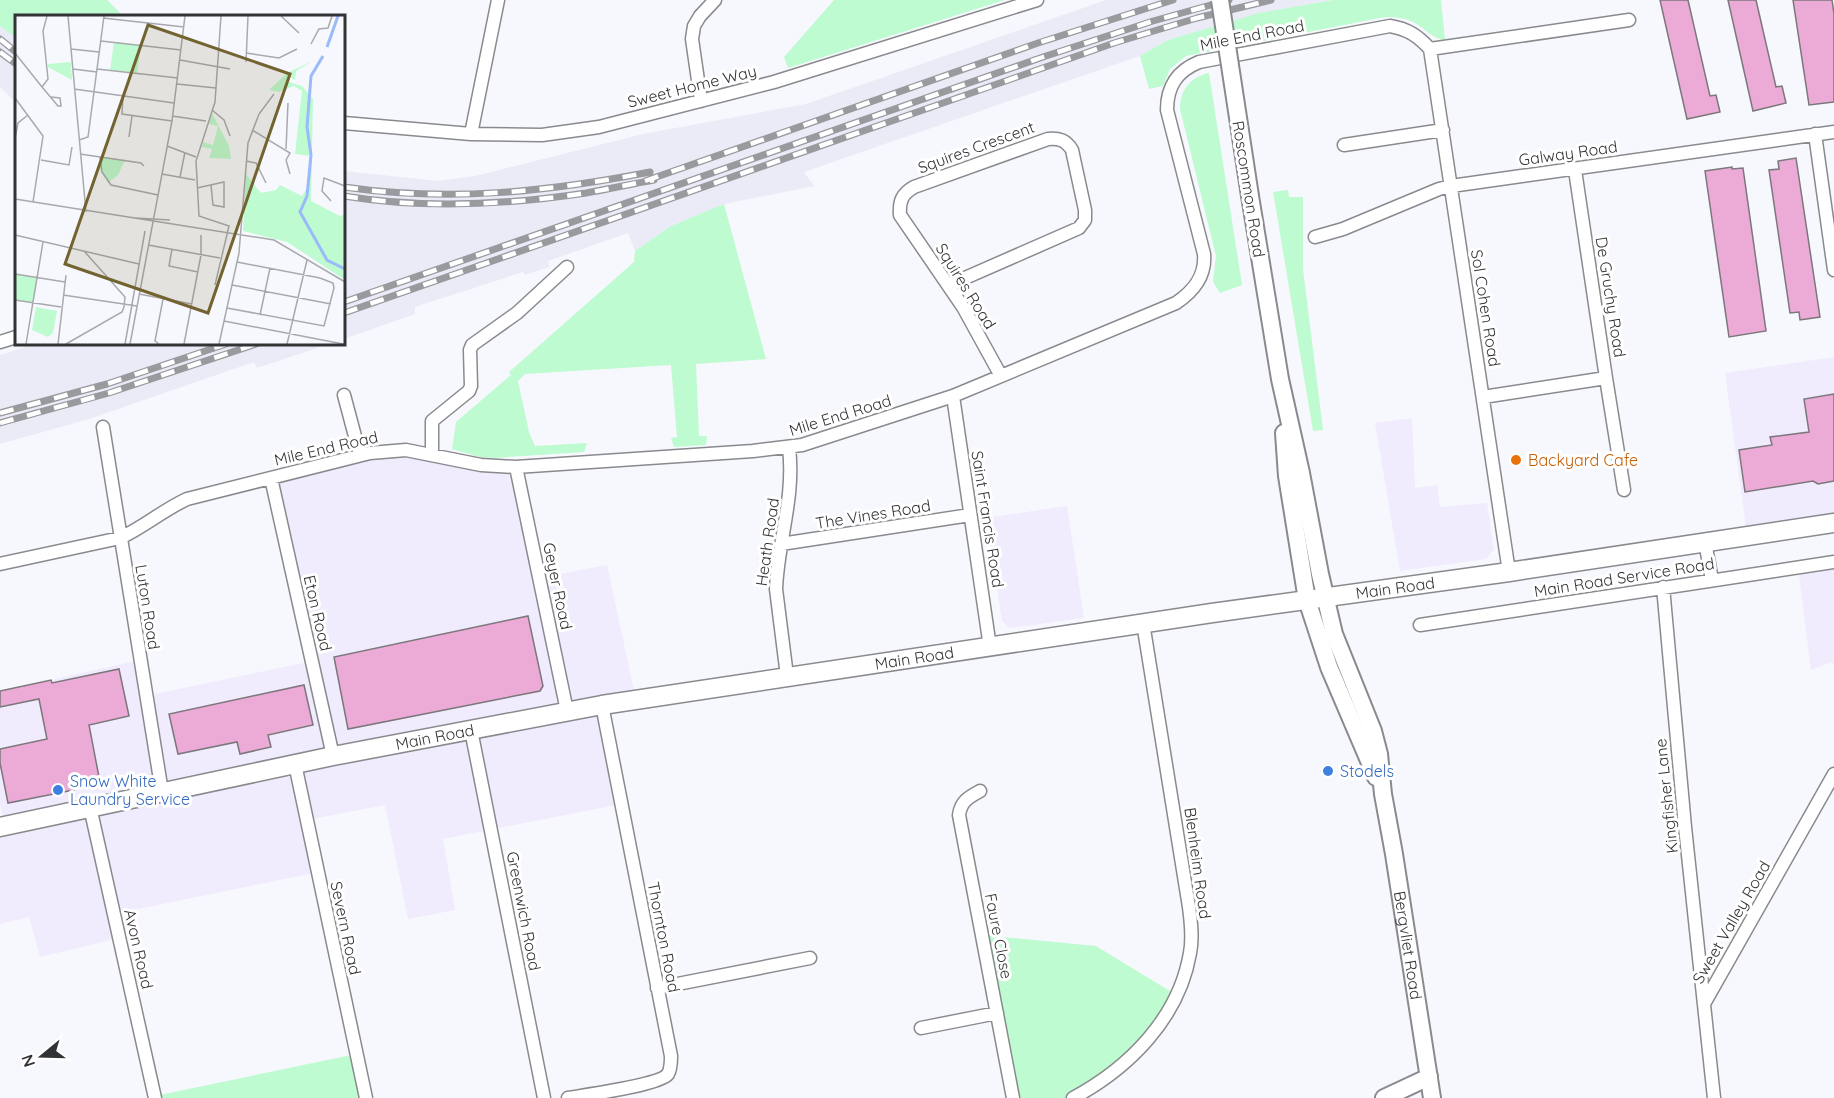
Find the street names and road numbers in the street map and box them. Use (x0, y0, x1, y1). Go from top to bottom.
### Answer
street label: Mile End Road (1198, 15, 1306, 55)
street label: Sweet Home Way (625, 60, 759, 112)
street label: Squires Crescent (915, 117, 1037, 177)
street label: Roscommon Road (1228, 119, 1270, 259)
street label: Galway Road (1517, 136, 1619, 170)
street label: De Gruchy Road (1592, 235, 1630, 359)
street label: Squires Road (932, 239, 1000, 333)
street label: Sol Cohen Road (1467, 248, 1505, 368)
street label: Mile End Road (787, 390, 893, 440)
street label: Mile End Road (272, 426, 380, 470)
street label: Saint Francis Road (967, 449, 1009, 589)
street label: The Vines Road (814, 495, 932, 533)
street label: Heath Road (751, 497, 783, 587)
street label: Geyer Road (539, 541, 577, 631)
street label: Main Road Service Road (1532, 553, 1716, 601)
street label: Luton Road (131, 563, 165, 651)
street label: Main Road (1354, 572, 1436, 603)
street label: Eton Road (300, 573, 336, 653)
street label: Main Road (873, 642, 955, 674)
street label: Main Road (394, 719, 476, 754)
street label: Kingfisher Lane (1650, 738, 1682, 854)
street label: Blenheim Road (1180, 806, 1216, 920)
street label: Greenwich Road (503, 850, 545, 972)
street label: Sweet Valley Road (1688, 857, 1774, 987)
street label: Severn Road (326, 880, 366, 976)
street label: Thornton Road (643, 880, 685, 994)
street label: Bergvliet Road (1390, 890, 1427, 1001)
street label: Faure Close (981, 891, 1017, 981)
street label: Avon Road (120, 907, 158, 991)

